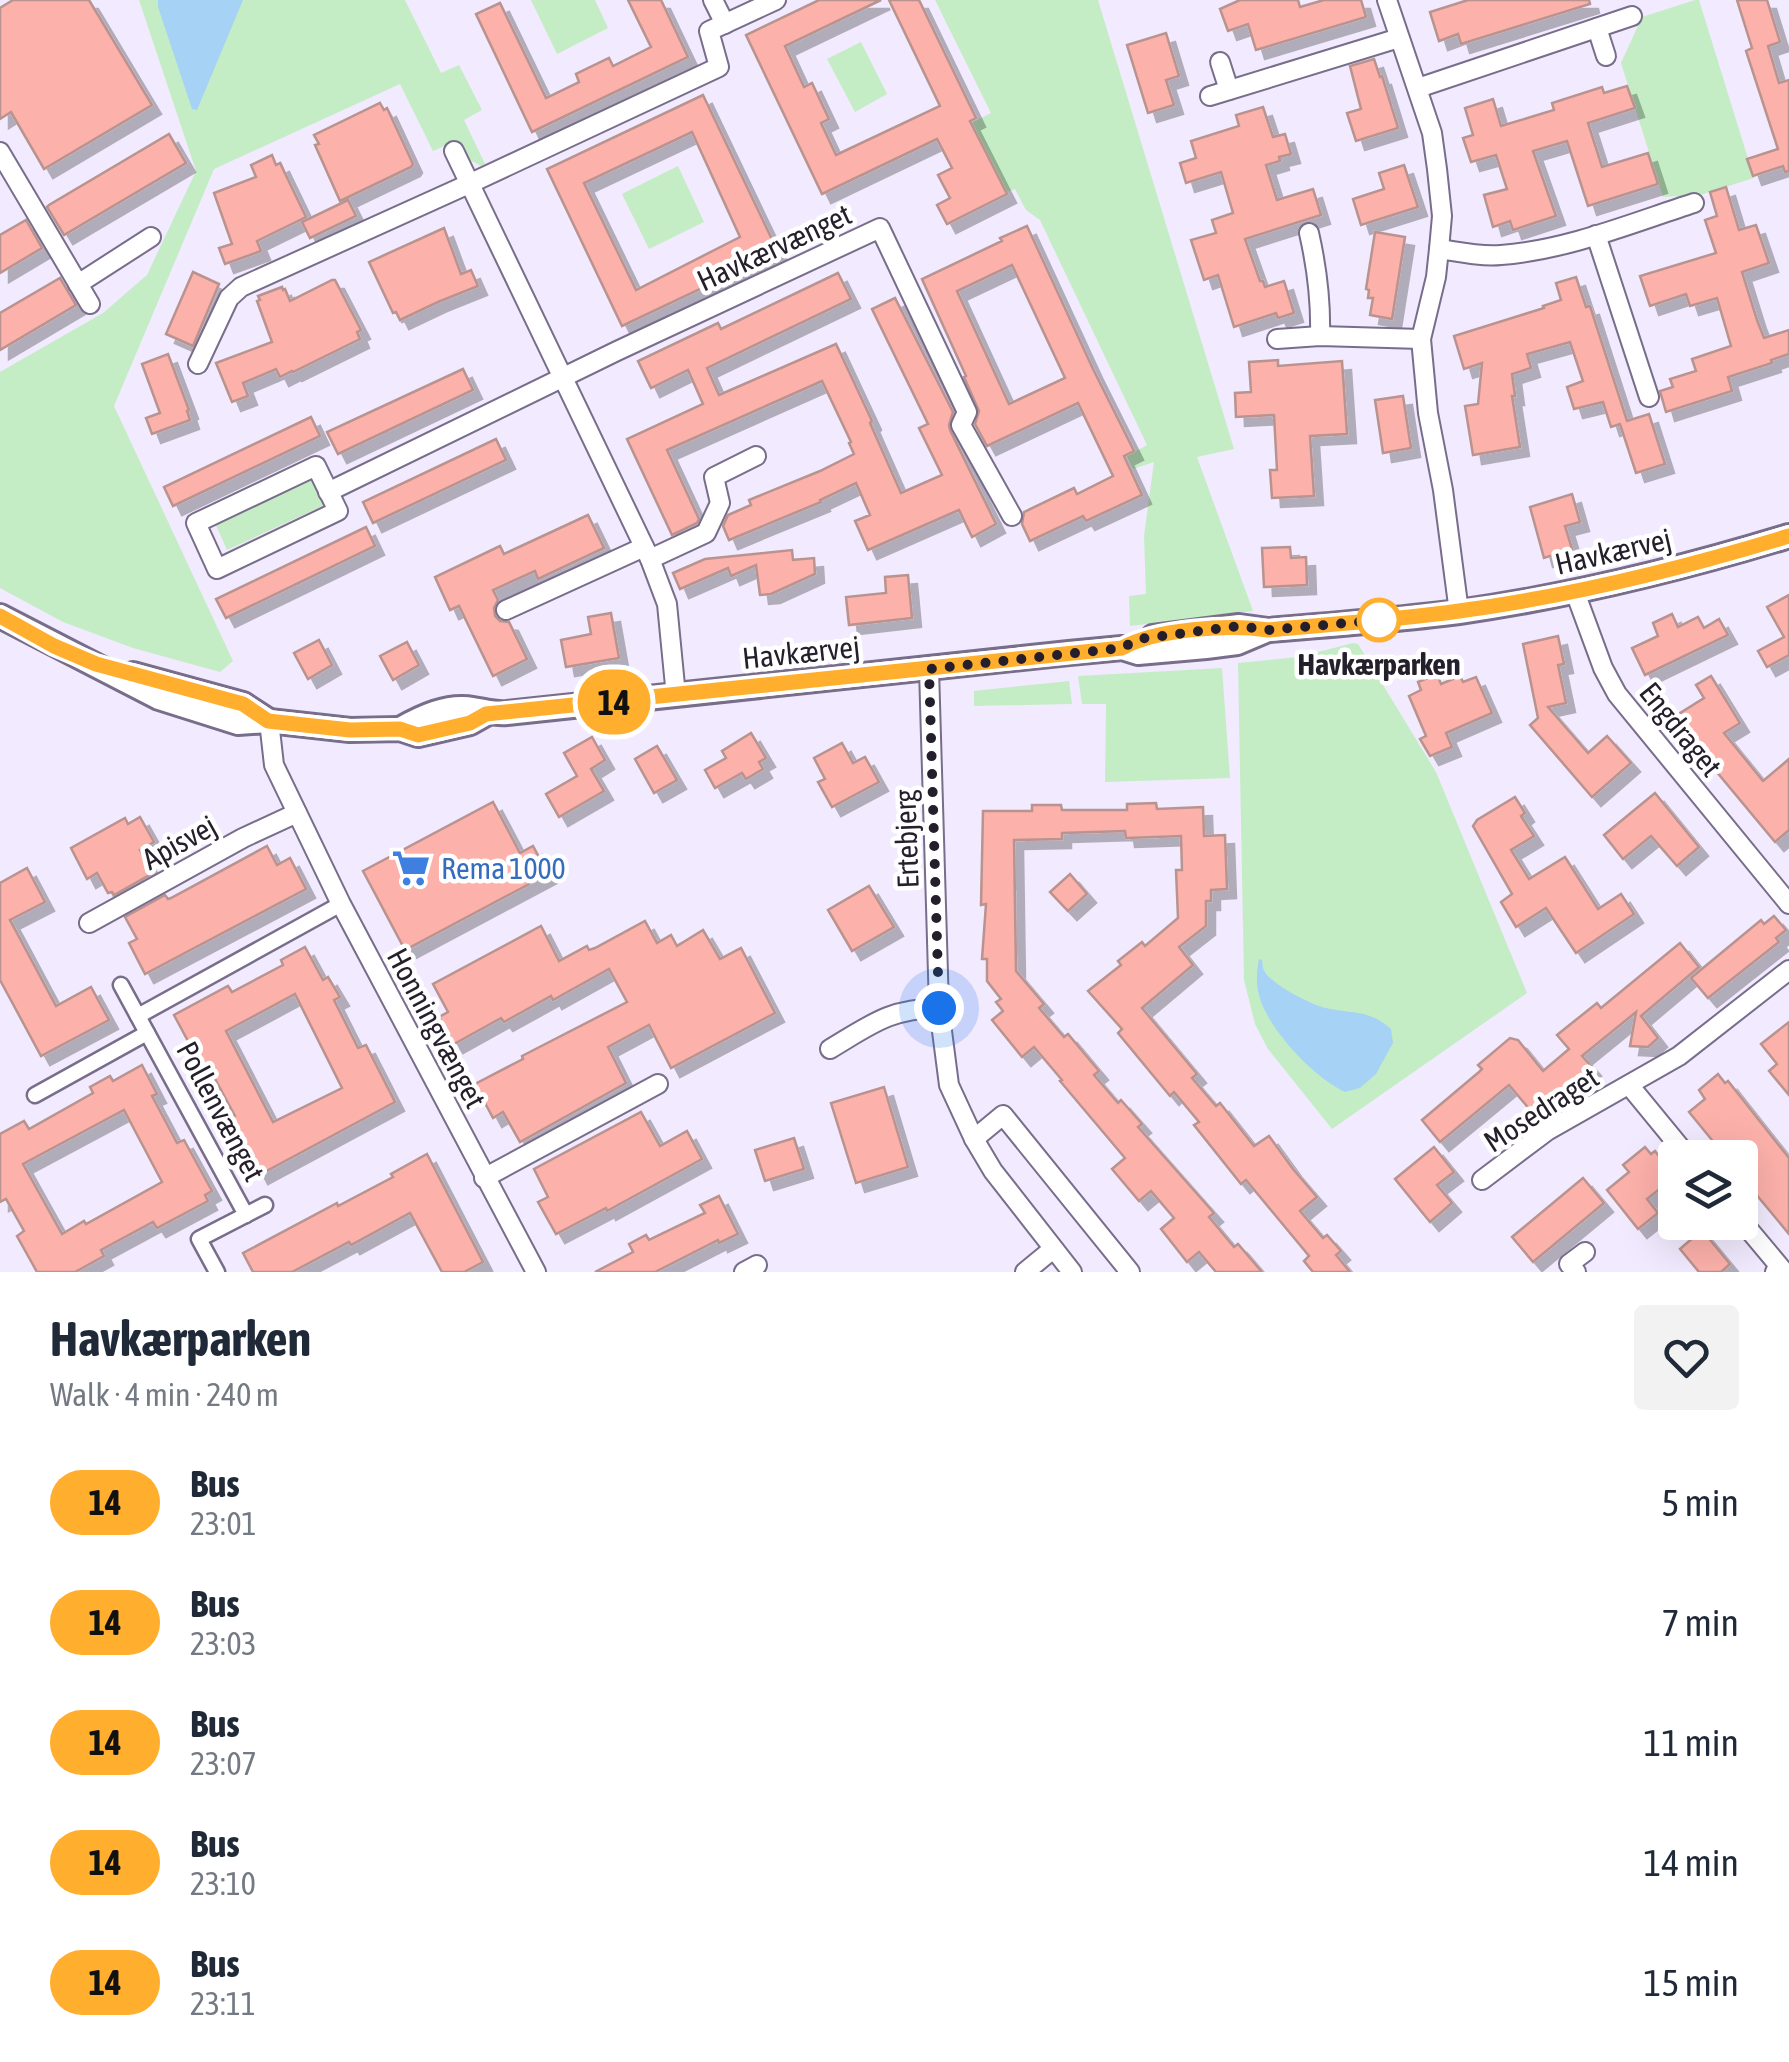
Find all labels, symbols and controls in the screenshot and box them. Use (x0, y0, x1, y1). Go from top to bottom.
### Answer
street label: Havkærvænget (692, 197, 856, 297)
street label: Havkærvej (1552, 521, 1674, 581)
marker: Havkærparken (1358, 599, 1400, 641)
street label: Havkærvej (741, 629, 861, 675)
place label: Havkærparken (1297, 647, 1461, 681)
line badge: 14 (569, 670, 659, 734)
street label: Engdraget (1633, 675, 1729, 783)
text: 14 (598, 682, 630, 722)
street label: Ertebjerg (887, 789, 925, 889)
street label: Apisvej (136, 808, 222, 876)
supermarket icon: Rema 1000 (390, 847, 432, 889)
place label: Rema 1000 (441, 851, 566, 885)
street label: Honningvænget (381, 942, 493, 1114)
your location (914, 983, 964, 1033)
street label: Pollenvænget (170, 1035, 272, 1187)
street label: Mosedraget (1478, 1060, 1604, 1158)
map controls (1658, 1140, 1758, 1240)
button: layers (1658, 1140, 1758, 1240)
button: heart (1634, 1305, 1739, 1410)
text: Havkærparken (50, 1311, 311, 1366)
text: Walk · 4 min · 240 m (50, 1376, 279, 1413)
text: Bus (190, 1462, 240, 1505)
text: 5 min (1661, 1481, 1739, 1524)
text: 14 (89, 1482, 121, 1522)
text: 23:01 (190, 1505, 257, 1542)
text: Bus (190, 1582, 240, 1625)
text: 7 min (1661, 1601, 1739, 1644)
text: 14 (89, 1602, 121, 1642)
text: 23:03 (190, 1625, 257, 1662)
text: Bus (190, 1702, 240, 1745)
text: 11 min (1644, 1721, 1739, 1764)
text: 14 (89, 1722, 121, 1762)
text: 23:07 (190, 1745, 257, 1782)
text: Bus (190, 1822, 240, 1865)
text: 14 min (1644, 1841, 1739, 1884)
text: 14 (89, 1842, 121, 1882)
text: 23:10 (190, 1865, 256, 1902)
text: Bus (190, 1942, 240, 1985)
text: 15 min (1644, 1961, 1739, 2004)
text: 14 (89, 1962, 121, 2002)
text: 23:11 (190, 1985, 256, 2022)

